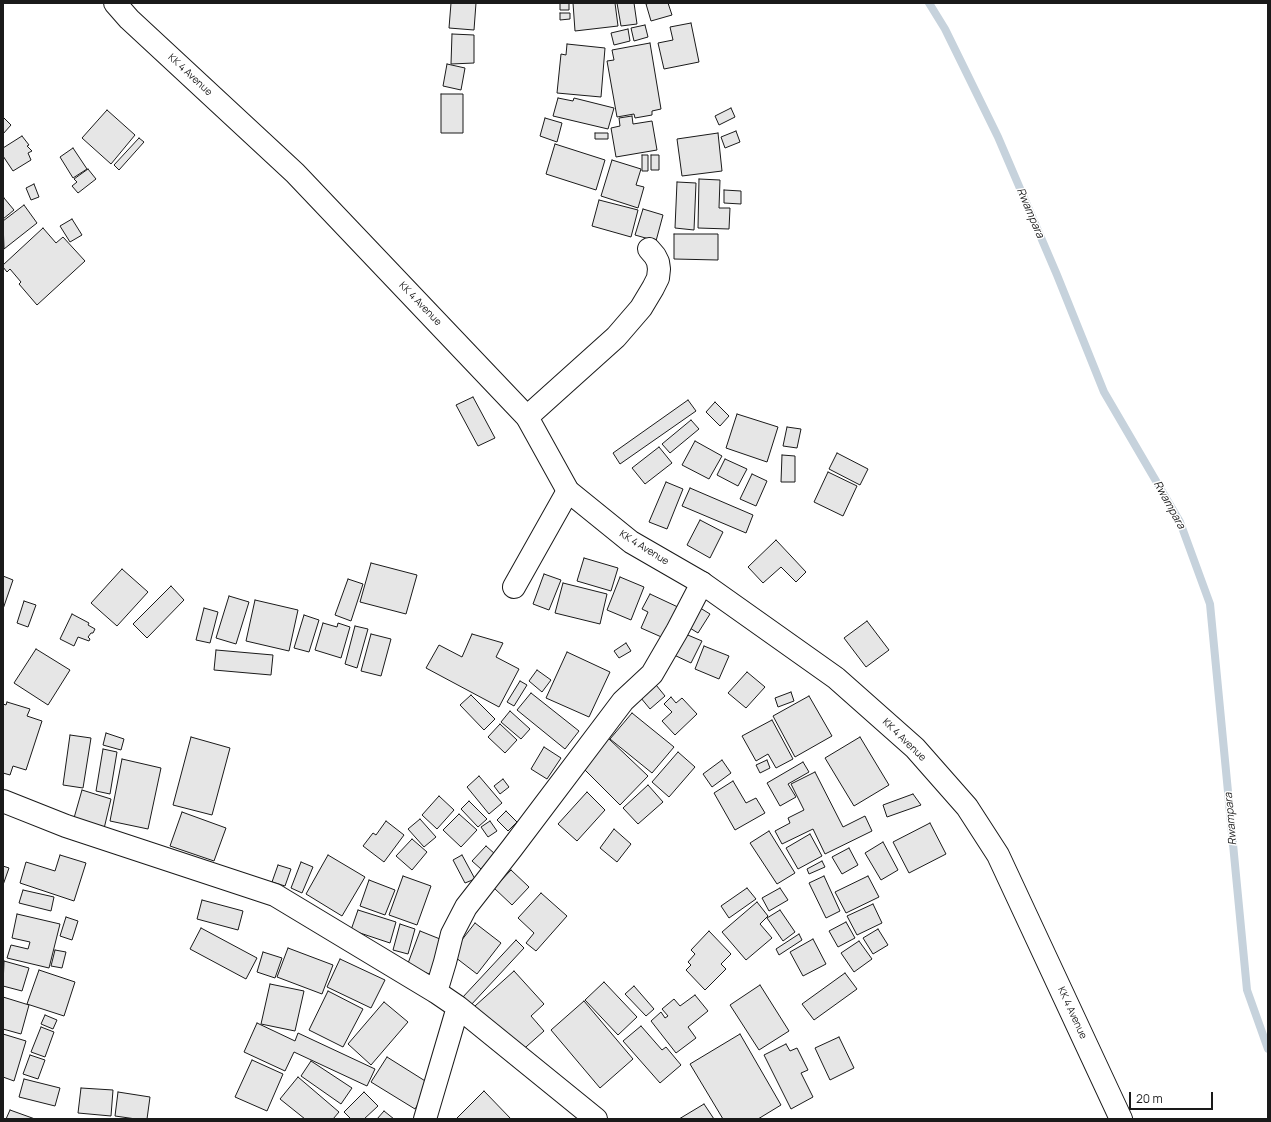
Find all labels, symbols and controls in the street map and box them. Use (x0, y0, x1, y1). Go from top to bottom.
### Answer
street label: KK 4 Avenue (165, 52, 215, 98)
water label: Rwampara (1014, 186, 1046, 240)
street label: KK 4 Avenue (396, 280, 444, 328)
water label: Rwampara (1150, 479, 1188, 531)
street label: KK 4 Avenue (617, 528, 671, 568)
street label: KK 4 Avenue (880, 716, 928, 764)
water label: Rwampara (1222, 792, 1240, 846)
street label: KK 4 Avenue (1055, 985, 1089, 1041)
scale bar (1131, 1084, 1215, 1110)
text: 20 m (1136, 1090, 1163, 1107)

